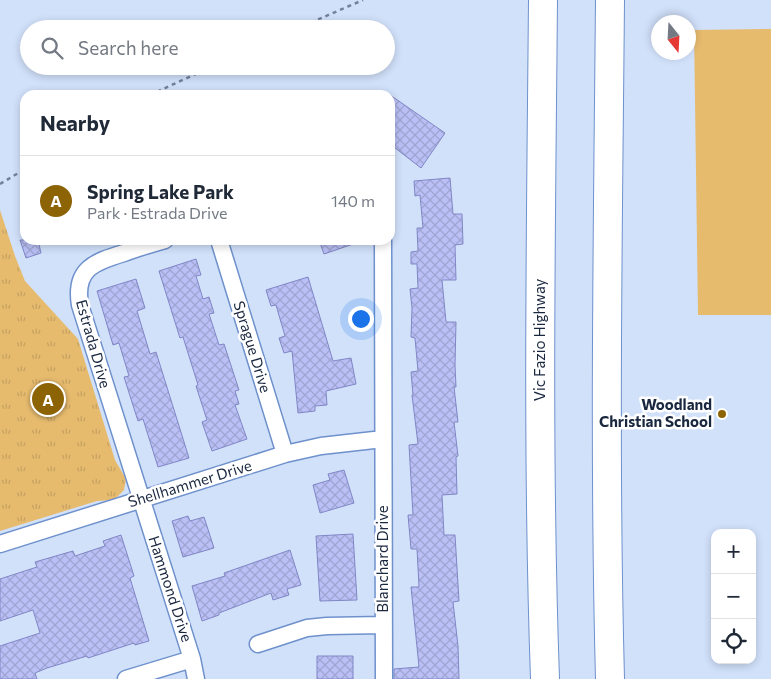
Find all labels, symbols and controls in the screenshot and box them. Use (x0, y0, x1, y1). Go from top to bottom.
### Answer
north arrow (651, 15, 696, 60)
search box (20, 20, 395, 75)
icon: search (38, 34, 66, 62)
text: Search here (78, 36, 178, 59)
text: Nearby (40, 110, 110, 135)
text: Spring Lake Park (87, 180, 234, 203)
text: A (50, 191, 62, 210)
text: 140 m (331, 191, 375, 210)
text: Park · Estrada Drive (87, 203, 228, 222)
street label: Vic Fazio Highway (530, 278, 548, 401)
street label: Estrada Drive (73, 297, 115, 390)
street label: Sprague Drive (230, 299, 275, 395)
your location (348, 306, 374, 332)
pin: A (32, 380, 64, 418)
place label: Woodland Christian School (599, 395, 712, 430)
marker: Woodland Christian School (716, 408, 728, 420)
street label: Shellhammer Drive (126, 456, 254, 510)
street label: Blanchard Drive (373, 505, 391, 613)
map controls (711, 529, 756, 664)
button: + (711, 529, 756, 574)
street label: Hammond Drive (145, 533, 197, 644)
button: − (711, 574, 756, 619)
button: locate (711, 619, 756, 664)

